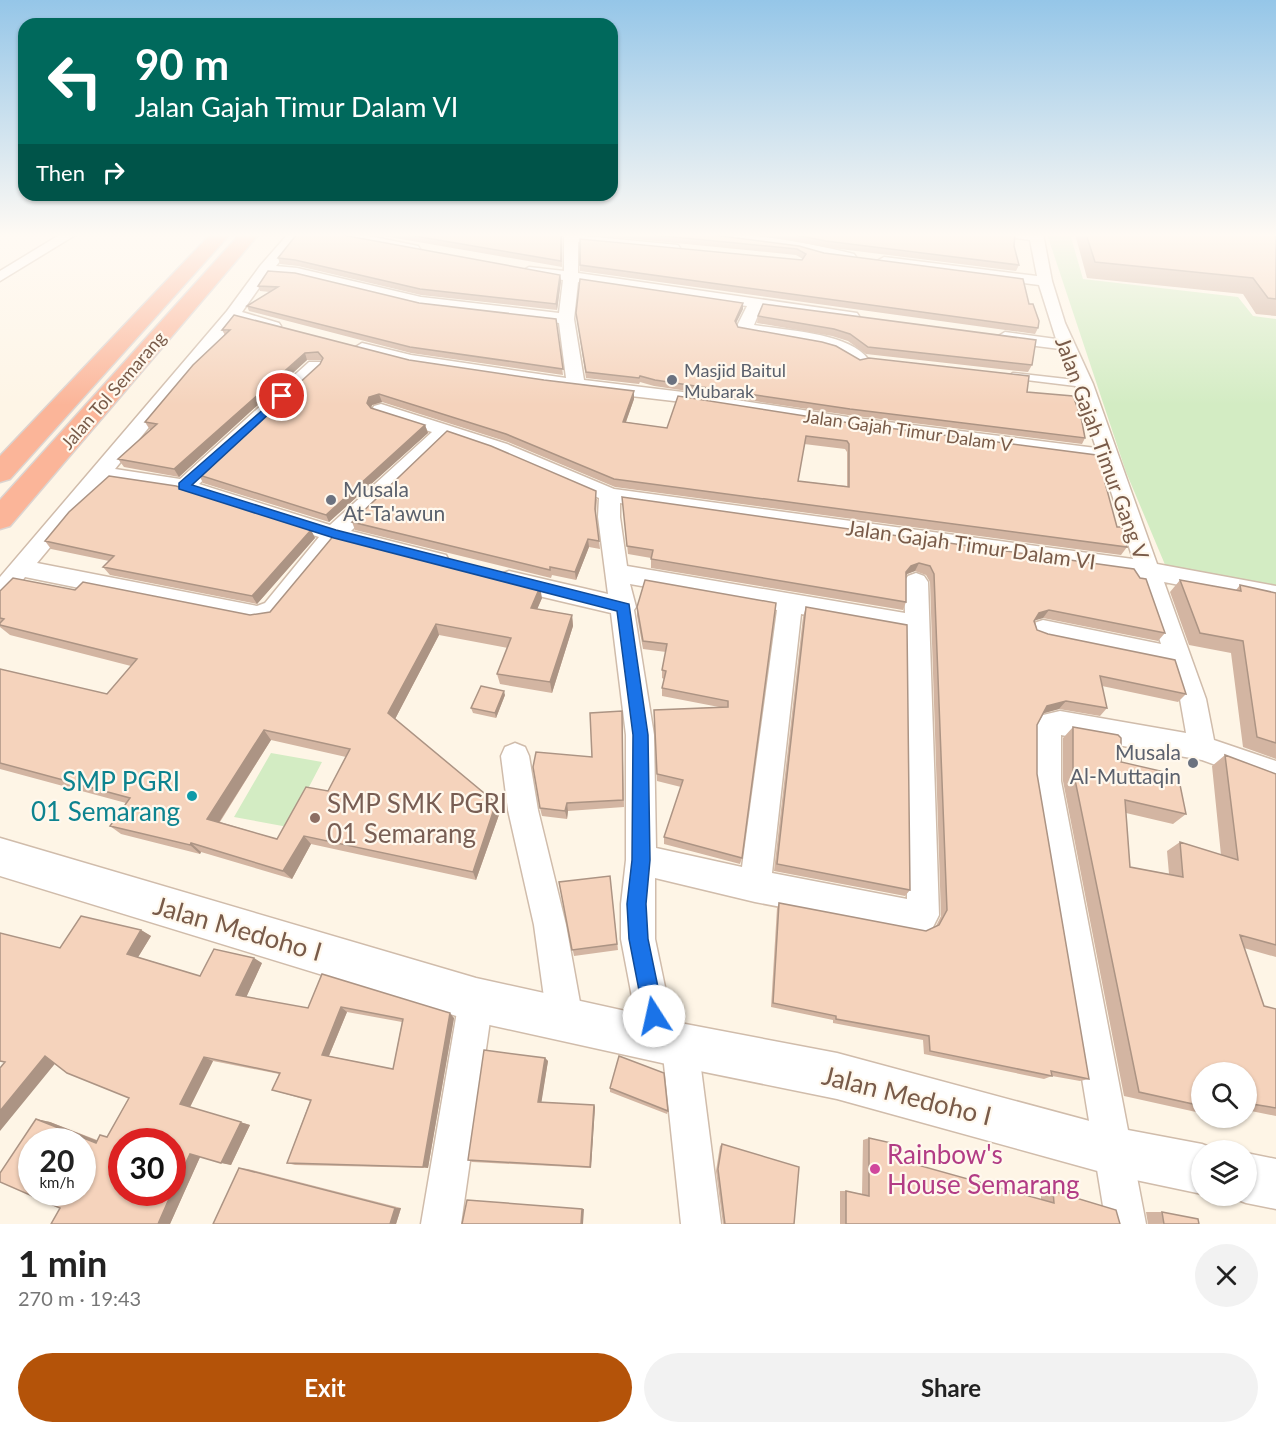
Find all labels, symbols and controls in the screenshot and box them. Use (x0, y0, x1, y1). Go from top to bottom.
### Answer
text: 90 m (135, 39, 229, 89)
icon: left (36, 42, 114, 120)
text: Jalan Gajah Timur Dalam VI (135, 90, 458, 123)
icon: right (97, 156, 130, 189)
text: Then (36, 159, 85, 186)
street label: Jalan Tol Semarang (56, 327, 170, 453)
street label: Jalan Gajah Timur Gang V (1051, 333, 1155, 563)
place label: Masjid Baitul Mubarak (684, 359, 786, 402)
pin (256, 370, 307, 421)
marker: Masjid Baitul Mubarak (665, 373, 679, 387)
icon: arrive (265, 379, 298, 412)
street label: Jalan Gajah Timur Dalam V (802, 404, 1015, 456)
place label: Musala At-Ta'awun (343, 476, 445, 525)
marker: Musala At-Ta'awun (324, 493, 338, 507)
street label: Jalan Gajah Timur Dalam VI (845, 514, 1097, 574)
place label: Musala Al-Muttaqin (1070, 739, 1181, 788)
marker: Musala Al-Muttaqin (1186, 756, 1200, 770)
place label: SMP PGRI 01 Semarang (31, 765, 180, 827)
place label: SMP SMK PGRI 01 Semarang (327, 787, 507, 849)
marker: SMP PGRI 01 Semarang (185, 789, 199, 803)
marker: SMP SMK PGRI 01 Semarang (308, 811, 322, 825)
street label: Jalan Medoho I (150, 889, 326, 967)
position arrow (622, 984, 686, 1048)
street label: Jalan Medoho I (819, 1058, 995, 1132)
map controls (1191, 1062, 1257, 1206)
button: search (1191, 1062, 1257, 1128)
speed limit sign: 30 (108, 1128, 186, 1206)
place label: Rainbow's House Semarang (887, 1138, 1080, 1200)
button: layers (1191, 1140, 1257, 1206)
text: 20 (40, 1142, 74, 1178)
marker: Rainbow's House Semarang (868, 1162, 882, 1176)
text: km/h (39, 1173, 75, 1191)
text: 1 min (18, 1241, 107, 1285)
button: close (1195, 1244, 1258, 1307)
text: 270 m · 19:43 (18, 1286, 141, 1310)
button: Exit (18, 1353, 632, 1422)
button: Share (644, 1353, 1258, 1422)

